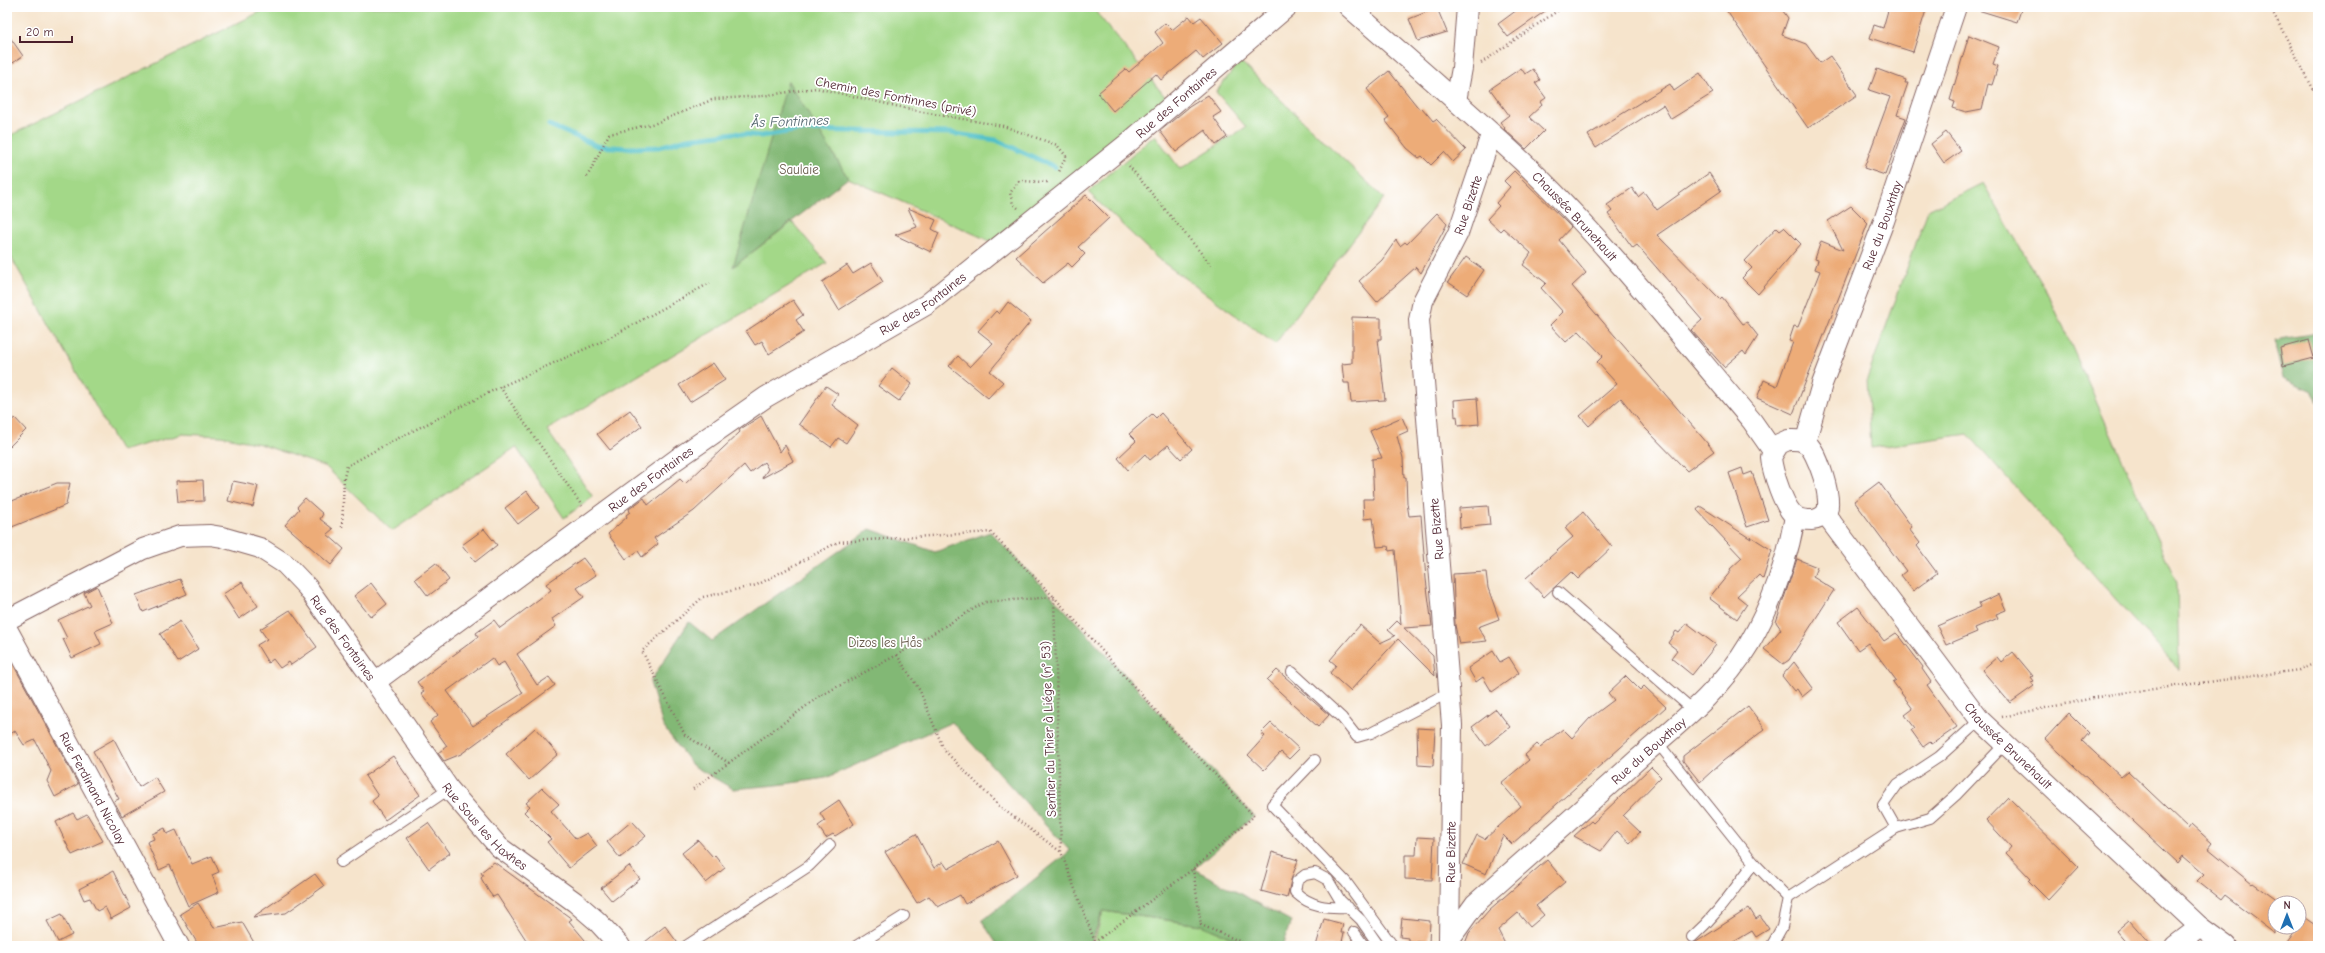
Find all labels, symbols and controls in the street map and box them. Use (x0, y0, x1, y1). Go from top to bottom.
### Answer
scale bar (20, 18, 72, 44)
text: 20 m (26, 25, 54, 39)
street label: Rue des Fontaines (1133, 64, 1220, 141)
street label: Chemin des Fontinnes (privé) (814, 74, 978, 119)
water label: Ås Fontinnes (750, 112, 829, 131)
park label: Saulaie (779, 162, 819, 177)
street label: Chaussée Brunehault (1529, 168, 1621, 265)
street label: Rue Bizette (1451, 173, 1485, 237)
street label: Rue du Bouxhtay (1859, 179, 1905, 272)
street label: Rue des Fontaines (877, 269, 969, 338)
street label: Rue des Fontaines (605, 443, 696, 515)
street label: Rue Bizette (1426, 497, 1447, 560)
street label: Rue des Fontaines (307, 592, 378, 683)
park label: Dizos les Hås (848, 635, 922, 650)
street label: Sentier du Thier à Liége (n° 53) (1038, 641, 1059, 817)
street label: Chaussée Brunehault (1961, 700, 2056, 793)
street label: Rue du Bouxthay (1608, 714, 1689, 787)
street label: Rue Ferdinand Nicolay (56, 730, 130, 847)
street label: Rue Sous les Haxhes (439, 780, 530, 873)
street label: Rue Bizette (1443, 821, 1459, 883)
north arrow (2267, 895, 2307, 935)
text: N (2283, 899, 2291, 912)

